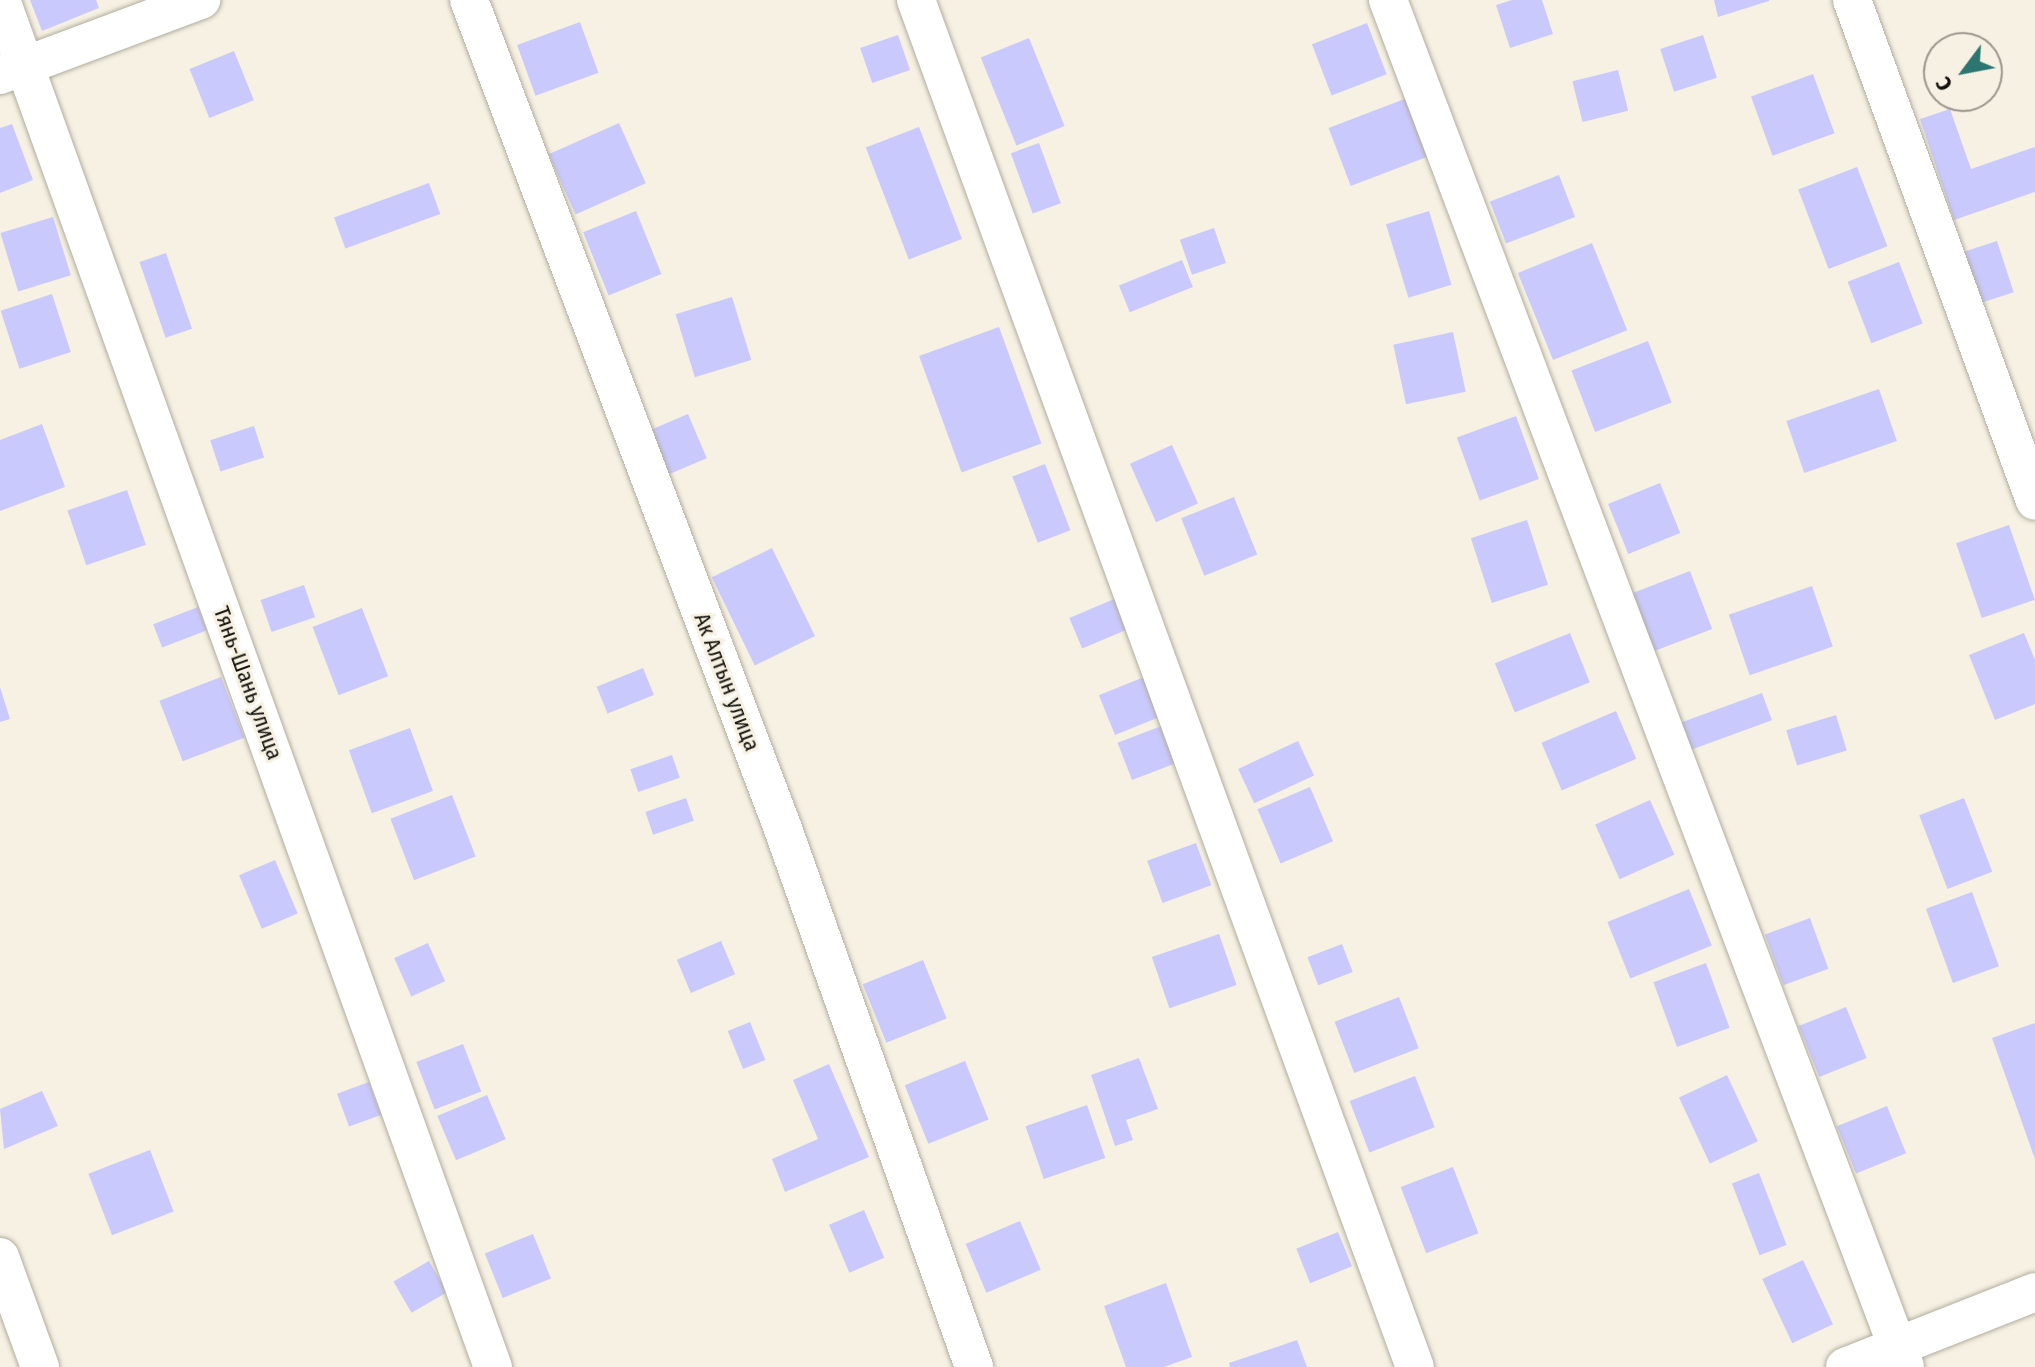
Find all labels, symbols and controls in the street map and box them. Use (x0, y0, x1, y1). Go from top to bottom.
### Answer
north arrow (1923, 32, 2003, 112)
text: С (1929, 72, 1958, 96)
street label: Тянь-Шань улица (208, 603, 288, 763)
street label: Ак Алтын улица (689, 609, 765, 755)

